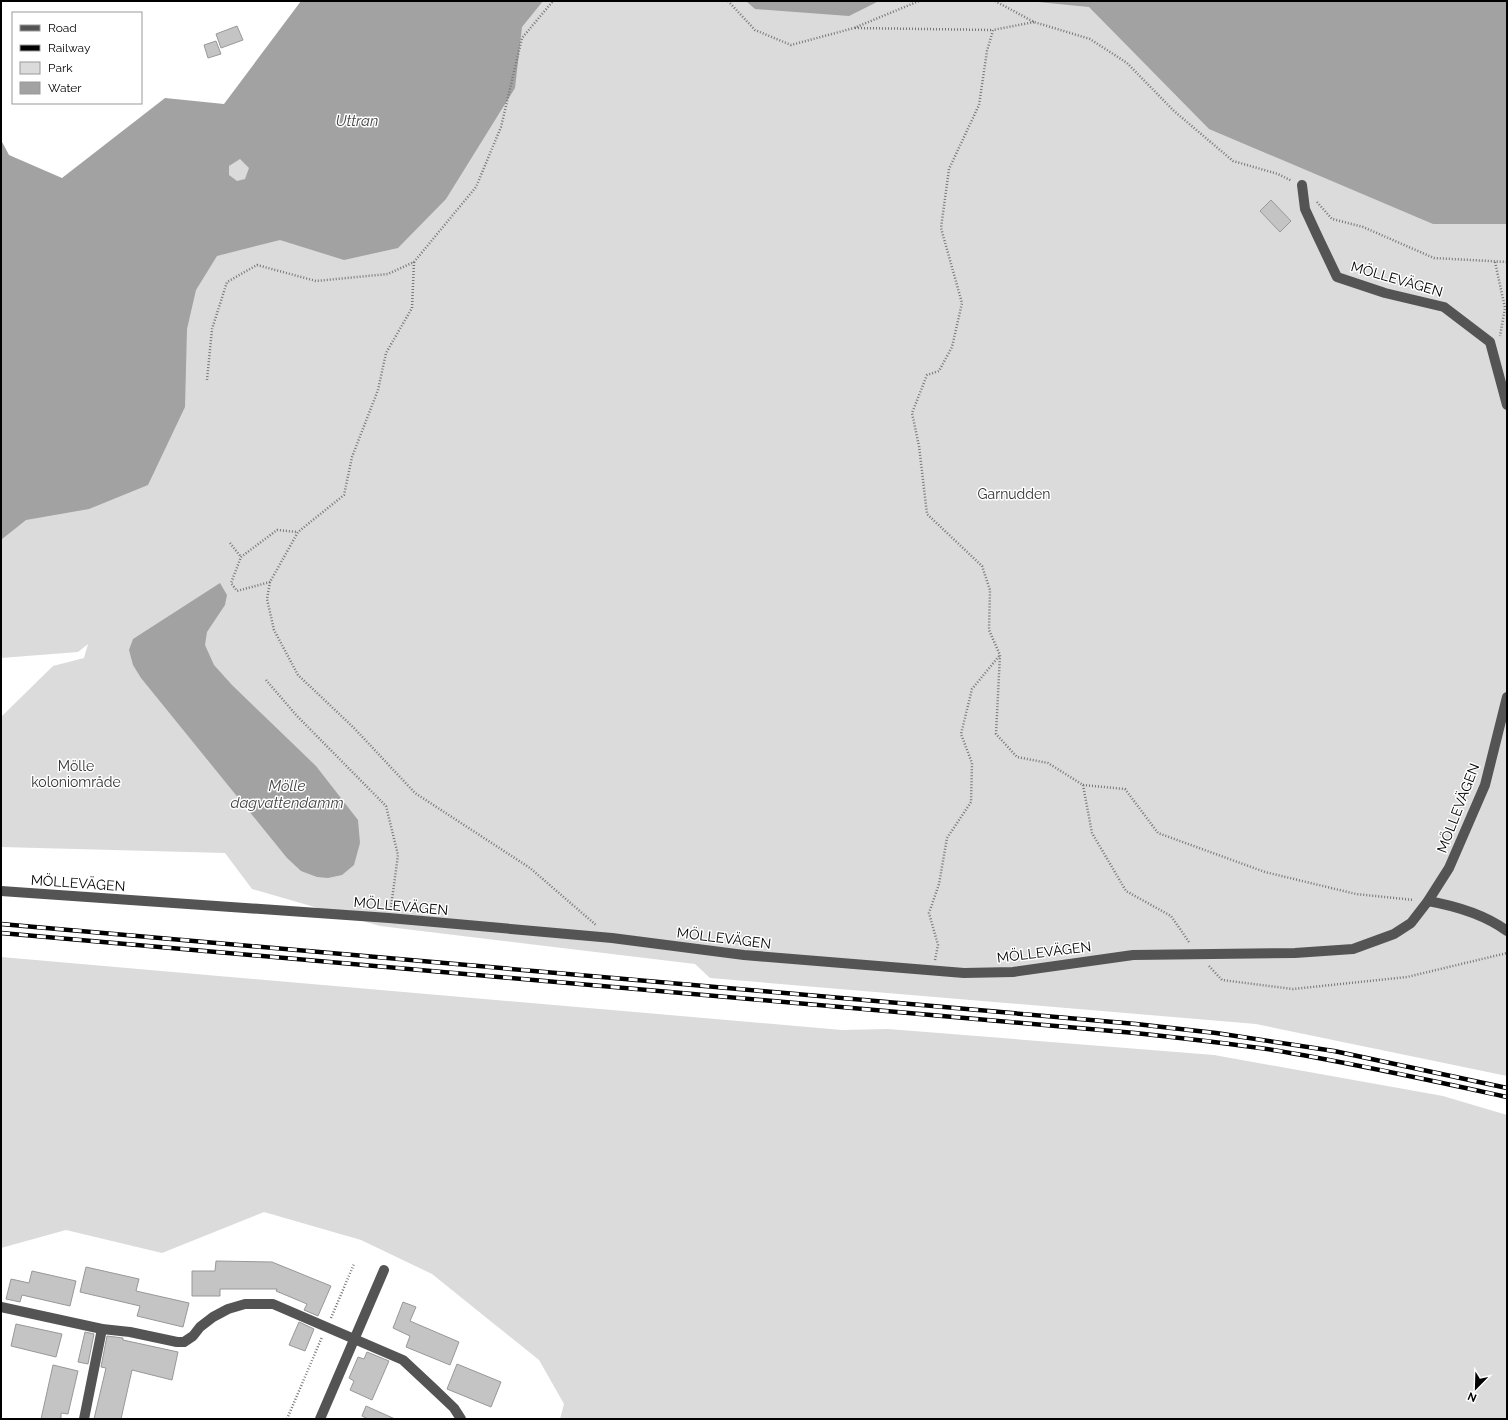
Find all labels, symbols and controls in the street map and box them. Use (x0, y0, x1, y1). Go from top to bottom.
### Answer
legend (12, 12, 142, 104)
text: Road (48, 21, 77, 35)
text: Railway (48, 41, 91, 55)
text: Park (48, 61, 73, 75)
text: Water (48, 81, 82, 95)
water label: Uttran (336, 112, 378, 130)
street label: MÖLLEVÄGEN (1349, 256, 1445, 300)
park label: Garnudden (978, 486, 1050, 502)
park label: Mölle koloniområde (31, 758, 121, 790)
street label: MÖLLEVÄGEN (1432, 760, 1482, 855)
water label: Mölle dagvattendamm (230, 777, 344, 812)
street label: MÖLLEVÄGEN (30, 870, 126, 894)
street label: MÖLLEVÄGEN (353, 892, 449, 918)
street label: MÖLLEVÄGEN (676, 922, 772, 952)
street label: MÖLLEVÄGEN (996, 936, 1092, 966)
north arrow (1456, 1368, 1496, 1408)
text: N (1466, 1389, 1479, 1404)

